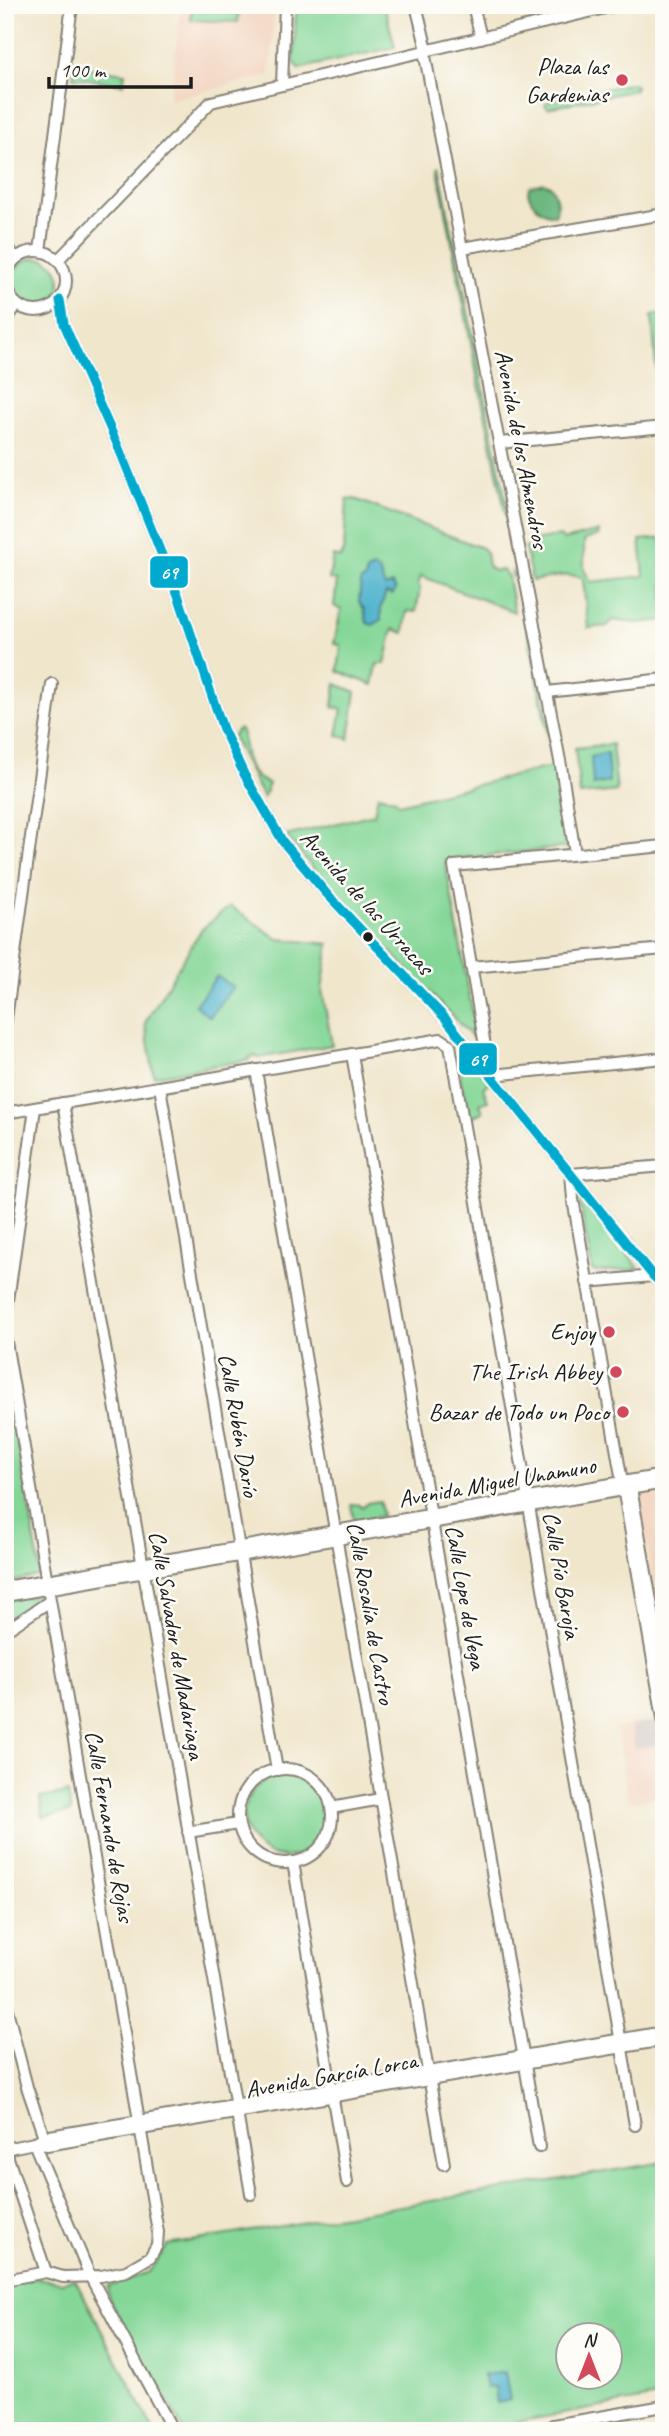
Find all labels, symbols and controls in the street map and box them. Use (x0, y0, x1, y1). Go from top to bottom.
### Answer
scale bar (49, 46, 191, 90)
place label: Plaza las Gardenias (526, 51, 611, 109)
text: 100 m (60, 57, 107, 83)
marker: Plaza las Gardenias (614, 72, 630, 88)
street label: Avenida de los Almendros (488, 347, 556, 553)
line badge: 69 (149, 555, 189, 589)
text: 69 (160, 561, 180, 585)
street label: Avenida de las Urracas (294, 823, 442, 983)
unlabelled marker (361, 930, 375, 944)
line badge: 69 (458, 1042, 498, 1076)
text: 69 (469, 1048, 489, 1072)
place label: Enjoy (550, 1317, 597, 1347)
marker: Enjoy (601, 1324, 617, 1340)
street label: Calle Rubén Darío (212, 1351, 267, 1501)
place label: The Irish Abbey (469, 1357, 604, 1387)
marker: The Irish Abbey (608, 1364, 624, 1380)
place label: Bazar de Todo un Poco (429, 1397, 612, 1427)
marker: Bazar de Todo un Poco (615, 1404, 631, 1420)
street label: Avenida Miguel Unamuno (396, 1450, 599, 1514)
street label: Calle Pío Baroja (536, 1509, 588, 1642)
street label: Calle Rosalía de Castro (340, 1519, 402, 1708)
street label: Calle Lope de Vega (439, 1523, 494, 1673)
street label: Calle Salvador de Madariaga (142, 1529, 212, 1763)
street label: Calle Fernando de Rojas (78, 1728, 142, 1926)
street label: Avenida García Lorca (243, 2045, 421, 2105)
north arrow (554, 2320, 624, 2390)
text: N (583, 2328, 598, 2352)

